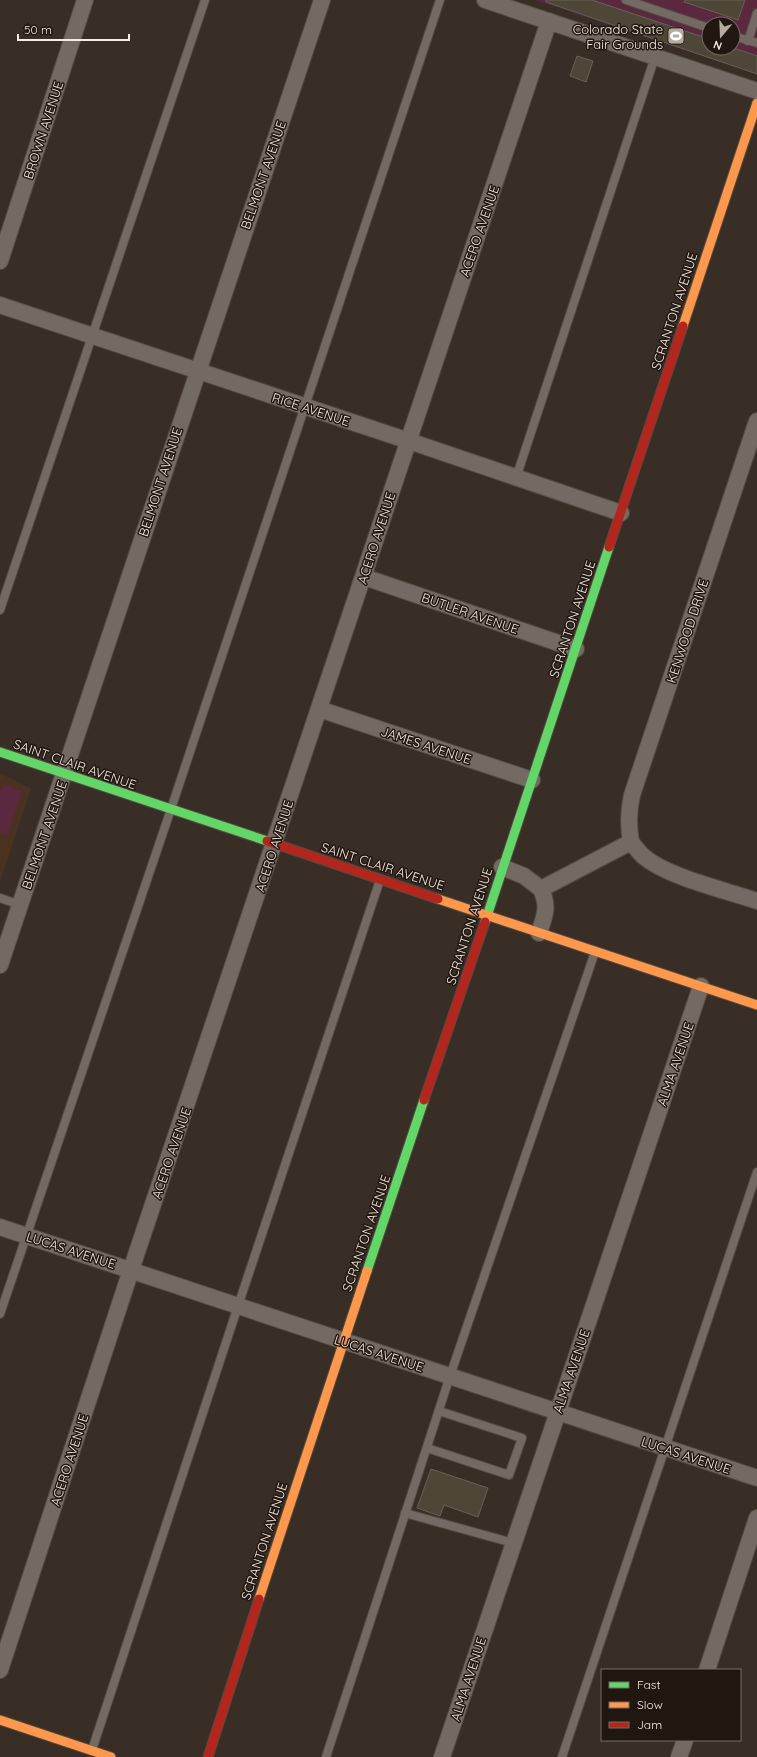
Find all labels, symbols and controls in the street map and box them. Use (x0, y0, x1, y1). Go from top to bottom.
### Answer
scale bar (18, 16, 129, 42)
north arrow (701, 16, 741, 56)
place label: Colorado State Fair Grounds (573, 21, 663, 52)
text: 50 m (24, 22, 52, 37)
sports icon: Colorado State Fair Grounds (666, 26, 686, 46)
text: N (712, 38, 724, 53)
street label: BROWN AVENUE (20, 79, 66, 181)
street label: BELMONT AVENUE (237, 119, 289, 231)
street label: ACERO AVENUE (456, 183, 502, 279)
street label: SCRANTON AVENUE (647, 250, 701, 372)
street label: RICE AVENUE (270, 389, 352, 429)
street label: BELMONT AVENUE (135, 425, 185, 539)
street label: ACERO AVENUE (354, 490, 398, 586)
street label: SCRANTON AVENUE (545, 558, 599, 680)
street label: KENWOOD DRIVE (663, 577, 711, 685)
street label: BUTLER AVENUE (419, 589, 521, 637)
street label: JAMES AVENUE (379, 723, 473, 767)
street label: SAINT CLAIR AVENUE (12, 736, 138, 792)
street label: BELMONT AVENUE (18, 779, 70, 891)
street label: ACERO AVENUE (252, 798, 296, 894)
street label: SAINT CLAIR AVENUE (319, 839, 447, 893)
street label: SCRANTON AVENUE (442, 865, 496, 987)
street label: ALMA AVENUE (653, 1020, 697, 1108)
street label: ACERO AVENUE (148, 1105, 194, 1201)
street label: SCRANTON AVENUE (339, 1173, 393, 1293)
street label: LUCAS AVENUE (24, 1228, 118, 1272)
street label: ALMA AVENUE (549, 1327, 593, 1415)
street label: LUCAS AVENUE (332, 1331, 426, 1375)
street label: ACERO AVENUE (47, 1412, 91, 1508)
street label: LUCAS AVENUE (639, 1433, 733, 1477)
street label: SCRANTON AVENUE (237, 1480, 291, 1602)
street label: ALMA AVENUE (447, 1635, 489, 1723)
legend (601, 1669, 741, 1741)
text: Fast (637, 1677, 661, 1692)
text: Slow (637, 1697, 663, 1712)
text: Jam (637, 1717, 662, 1732)

